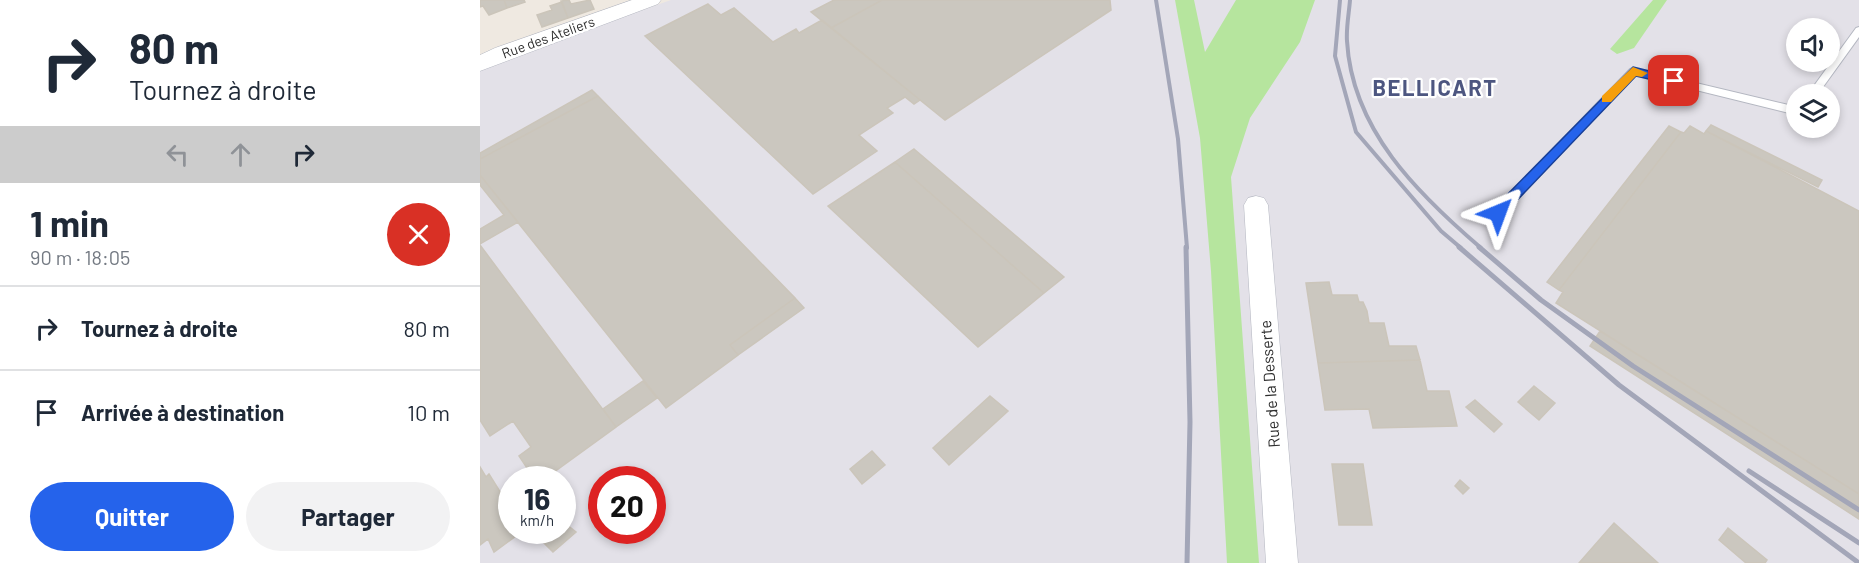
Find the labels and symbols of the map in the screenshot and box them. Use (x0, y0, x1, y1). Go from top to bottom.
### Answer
street label: Rue des Ateliers (499, 12, 597, 62)
pin (1648, 55, 1699, 106)
district label: BELLICART (1372, 74, 1498, 100)
position arrow (1466, 181, 1530, 245)
street label: Rue de la Desserte (1255, 320, 1283, 448)
speed limit sign: 20 (588, 466, 666, 544)

